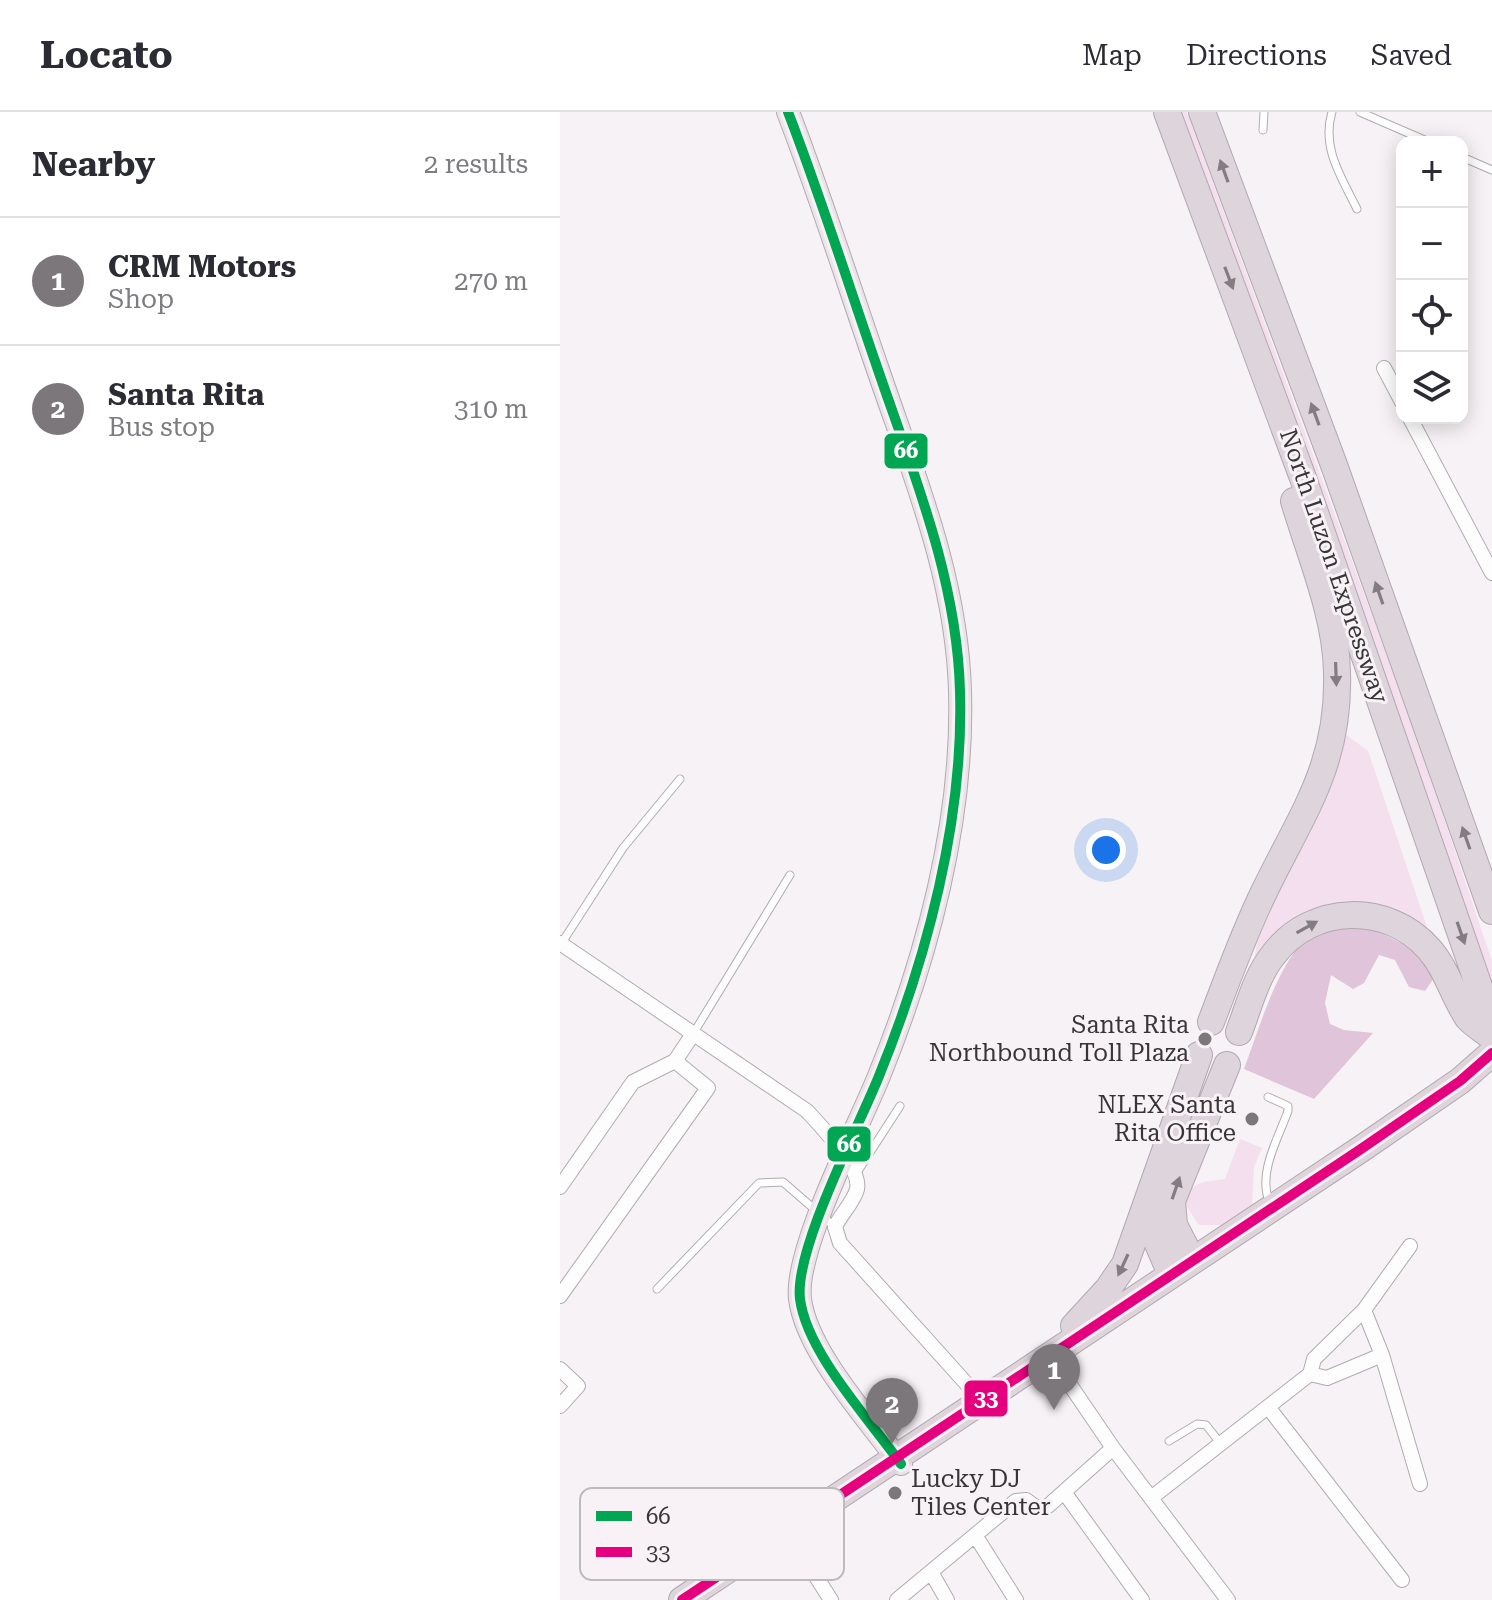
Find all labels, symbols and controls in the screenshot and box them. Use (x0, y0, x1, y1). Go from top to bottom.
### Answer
text: Locato (40, 33, 173, 77)
text: Map (1082, 39, 1142, 72)
text: Directions (1186, 39, 1327, 72)
text: Saved (1371, 39, 1452, 72)
map controls (1396, 136, 1468, 424)
button: + (1396, 136, 1468, 208)
text: Nearby (32, 144, 155, 184)
text: 2 results (424, 149, 528, 179)
one-way arrow (1217, 159, 1230, 183)
button: − (1396, 208, 1468, 280)
text: CRM Motors (108, 249, 296, 284)
text: 1 (51, 266, 65, 296)
text: 270 m (454, 266, 528, 296)
one-way arrow (1223, 266, 1236, 290)
button: locate (1396, 280, 1468, 352)
text: Shop (108, 284, 174, 314)
button: layers (1396, 352, 1468, 424)
text: Santa Rita (108, 377, 264, 412)
text: 2 (51, 394, 65, 424)
text: 310 m (454, 394, 528, 424)
one-way arrow (1308, 402, 1321, 426)
text: Bus stop (108, 412, 215, 442)
street label: North Luzon Expressway (1274, 425, 1394, 708)
line badge: 66 (883, 432, 929, 470)
text: 66 (894, 438, 918, 463)
one-way arrow (1373, 581, 1385, 605)
one-way arrow (1330, 662, 1343, 687)
one-way arrow (1459, 826, 1472, 850)
your location (1086, 830, 1126, 870)
one-way arrow (1296, 920, 1318, 934)
one-way arrow (1455, 922, 1467, 946)
place label: Santa Rita Northbound Toll Plaza (929, 1011, 1189, 1067)
marker: Santa Rita Northbound Toll Plaza (1196, 1030, 1214, 1048)
place label: NLEX Santa Rita Office (1097, 1091, 1236, 1147)
marker: NLEX Santa Rita Office (1243, 1110, 1261, 1128)
line badge: 66 (826, 1125, 872, 1163)
text: 66 (837, 1132, 861, 1157)
one-way arrow (1171, 1175, 1183, 1199)
one-way arrow (1116, 1253, 1130, 1276)
pin: 1 (1028, 1344, 1080, 1410)
pin: 2 (866, 1378, 918, 1444)
line badge: 33 (963, 1379, 1009, 1418)
text: 33 (974, 1386, 998, 1411)
place label: Lucky DJ Tiles Center (911, 1465, 1051, 1521)
marker: Lucky DJ Tiles Center (886, 1484, 904, 1502)
legend (580, 1488, 844, 1580)
text: 66 (646, 1504, 671, 1529)
text: 33 (646, 1540, 671, 1565)

